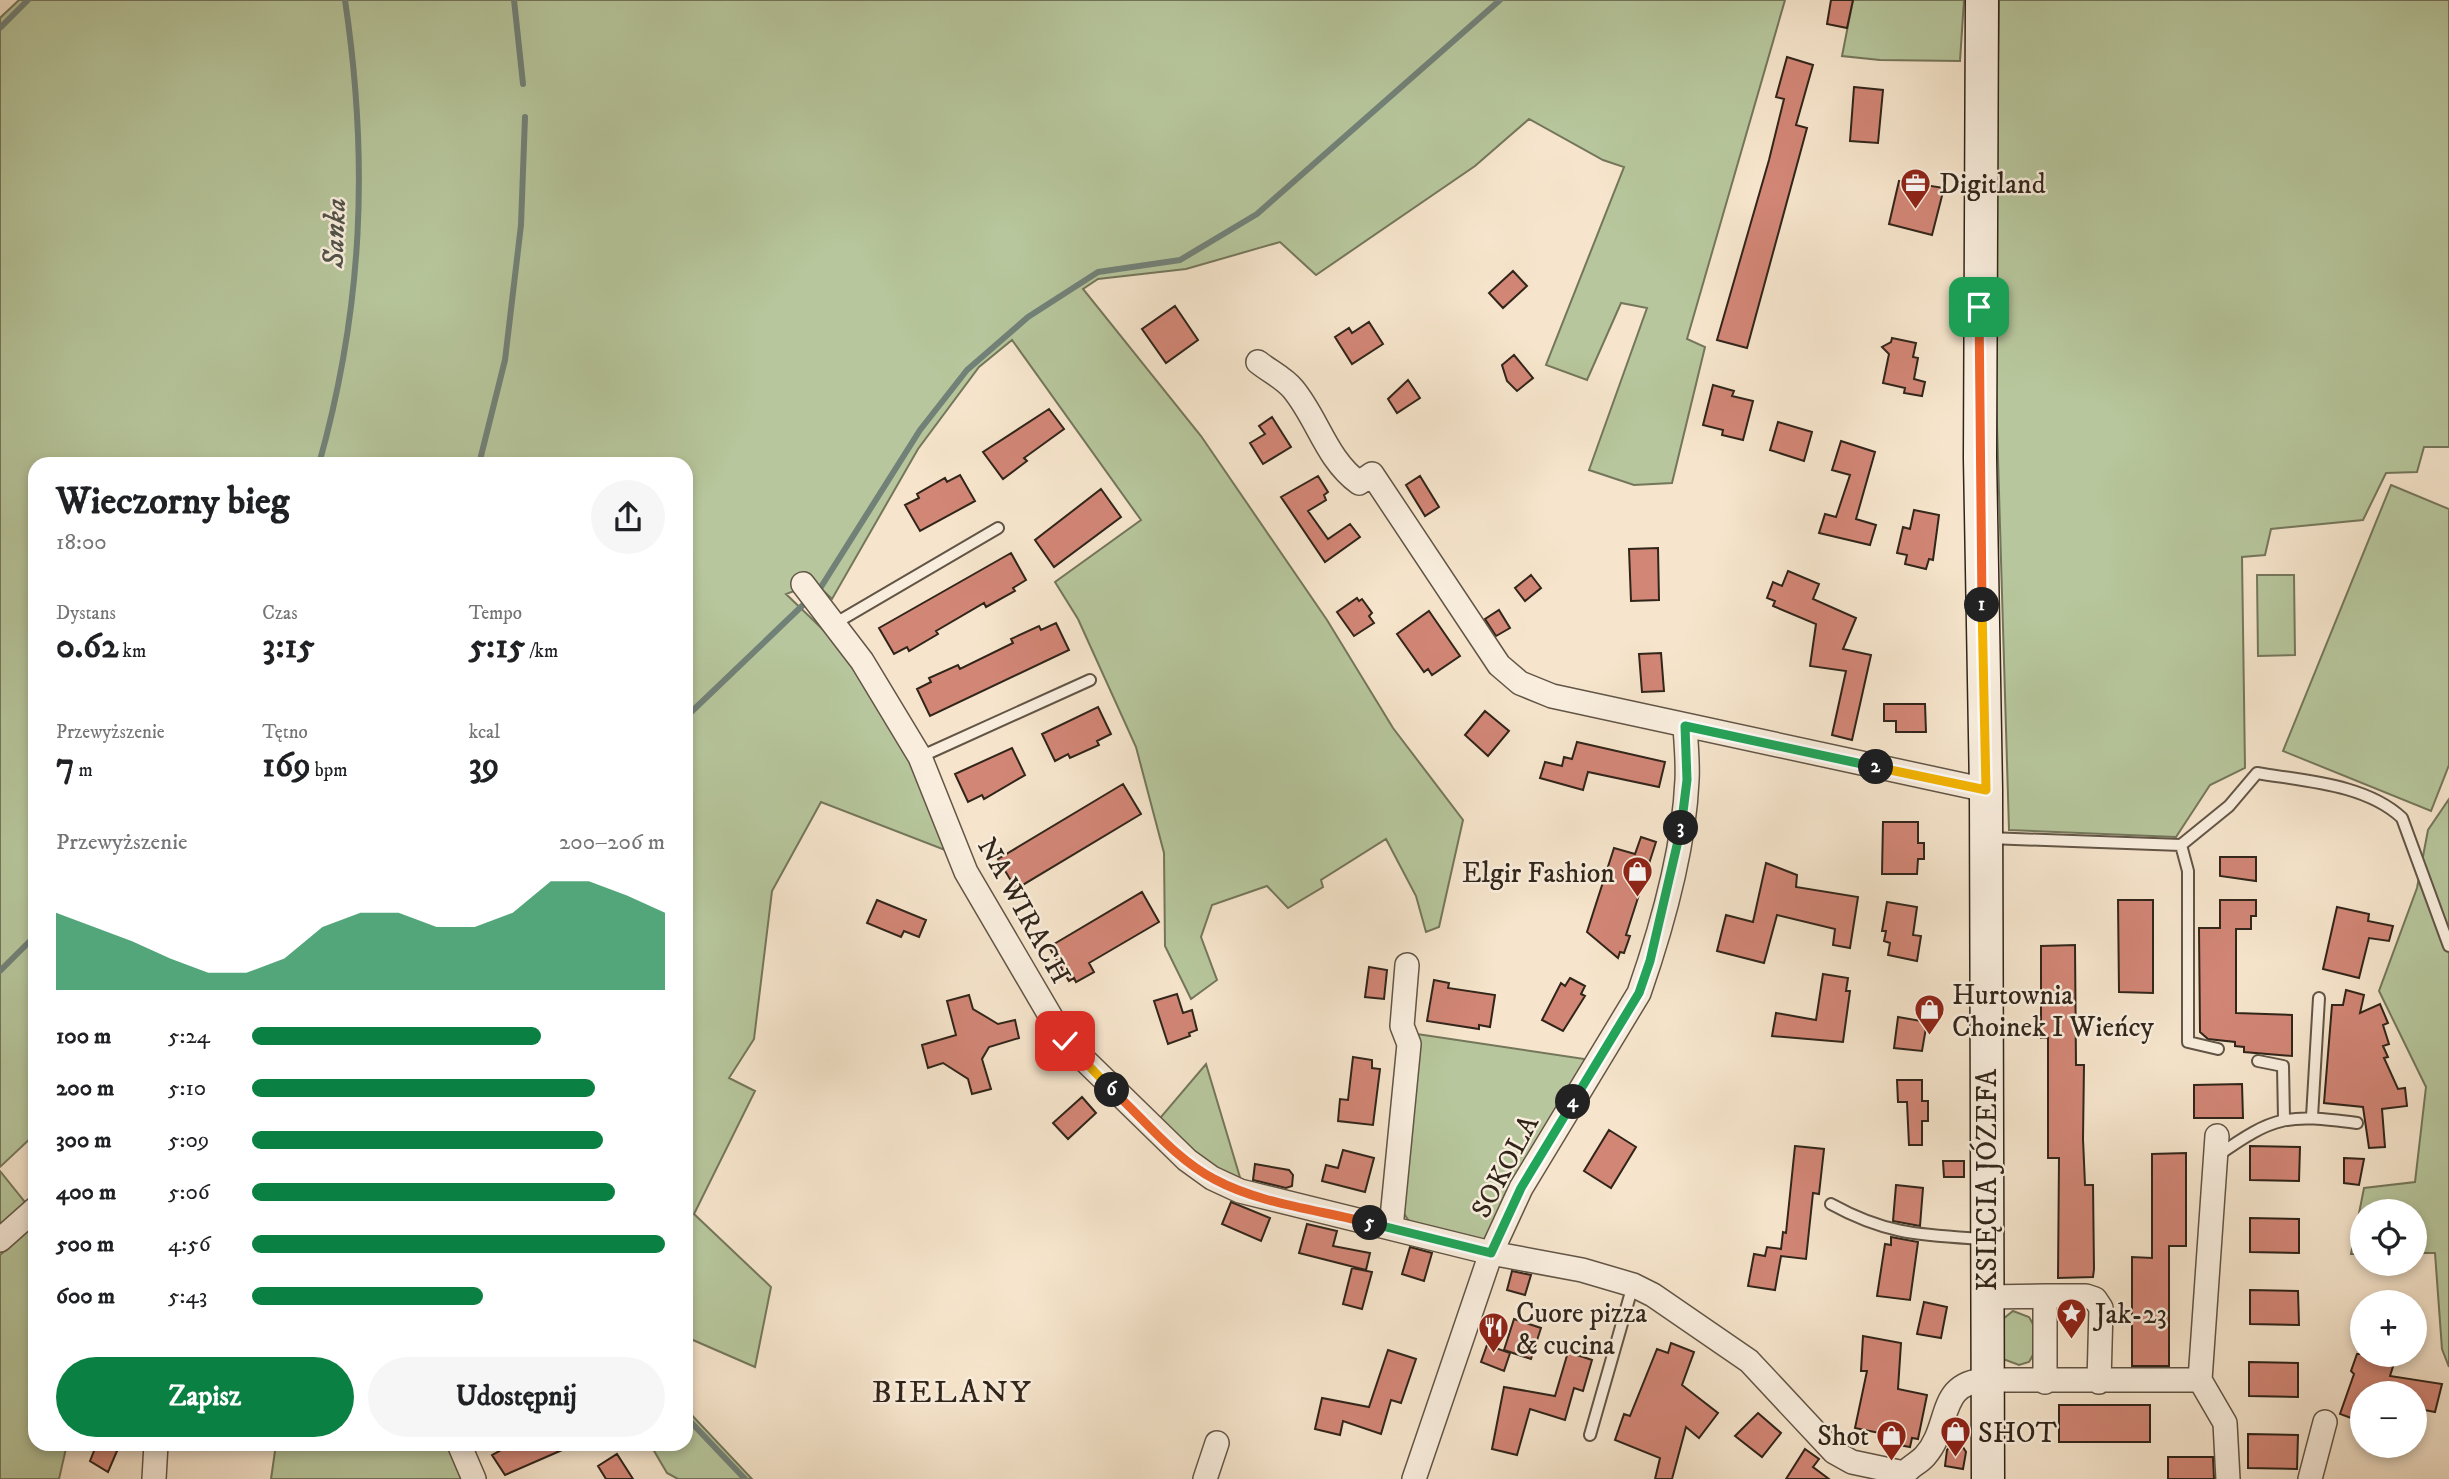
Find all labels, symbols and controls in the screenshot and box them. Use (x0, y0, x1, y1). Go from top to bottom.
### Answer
office icon: Digitland (1899, 166, 1933, 210)
place label: Digitland (1939, 167, 2046, 202)
water label: Sanka (316, 197, 355, 270)
pin (1949, 277, 2009, 337)
icon: arrive (1960, 288, 1998, 326)
text: Wieczorny bieg (56, 478, 289, 526)
button: share (591, 480, 665, 554)
text: 18:00 (56, 528, 107, 557)
pin: 1 (1965, 588, 2000, 622)
text: 1 (1978, 593, 1985, 616)
text: Dystans (56, 602, 116, 625)
text: Czas (262, 602, 297, 625)
text: Tempo (469, 602, 522, 625)
text: 0.62 (56, 625, 119, 669)
text: 3:15 (262, 625, 315, 669)
text: 5:15 (469, 625, 525, 669)
text: km (119, 640, 146, 663)
text: /km (525, 640, 558, 663)
text: Przewyższenie (56, 721, 165, 744)
text: Tętno (262, 721, 308, 744)
text: kcal (469, 721, 500, 744)
text: 7 (56, 744, 74, 788)
text: 169 (262, 744, 311, 788)
text: 39 (469, 744, 499, 788)
pin: 2 (1858, 750, 1894, 784)
text: 2 (1871, 755, 1880, 778)
text: m (74, 759, 93, 782)
text: bpm (311, 759, 348, 782)
pin: 3 (1664, 810, 1698, 846)
text: 3 (1677, 816, 1684, 839)
text: Przewyższenie (56, 828, 188, 857)
text: 200–206 m (559, 828, 665, 857)
street label: NA WIRACH (969, 832, 1078, 990)
shop icon: Elgir Fashion (1621, 855, 1655, 899)
place label: Elgir Fashion (1462, 856, 1615, 891)
place label: Hurtownia Choinek I Wieńcy (1952, 978, 2155, 1045)
shop icon: Hurtownia Choinek I Wieńcy (1912, 993, 1946, 1037)
pin (1035, 1011, 1095, 1071)
text: 100 m (56, 1022, 111, 1051)
text: 5:24 (168, 1022, 210, 1051)
icon: check (1046, 1022, 1084, 1060)
street label: KSIĘCIA JÓZEFA (1969, 1068, 2005, 1291)
pin: 6 (1094, 1072, 1130, 1108)
text: 200 m (56, 1074, 114, 1103)
text: 5:10 (168, 1074, 206, 1103)
text: 6 (1107, 1078, 1116, 1101)
pin: 4 (1556, 1084, 1590, 1120)
text: 4 (1567, 1090, 1578, 1113)
street label: SOKOLA (1464, 1108, 1547, 1224)
text: 300 m (56, 1126, 112, 1155)
text: 5:09 (168, 1126, 209, 1155)
text: 400 m (56, 1178, 116, 1207)
text: 5:06 (168, 1178, 210, 1207)
map controls (2350, 1199, 2427, 1458)
button: locate (2350, 1199, 2427, 1276)
pin: 5 (1352, 1206, 1388, 1240)
text: 5 (1365, 1211, 1374, 1234)
text: 500 m (56, 1230, 114, 1259)
text: 4:56 (168, 1230, 211, 1259)
text: 600 m (56, 1282, 115, 1311)
text: 5:43 (168, 1282, 207, 1311)
button: + (2350, 1290, 2427, 1367)
place label: Cuore pizza & cucina (1516, 1296, 1647, 1363)
place icon: Jak-23 (2055, 1296, 2089, 1340)
place label: Jak-23 (2092, 1297, 2167, 1332)
restaurant icon: Cuore pizza & cucina (1476, 1311, 1510, 1355)
button: Zapisz (56, 1357, 354, 1437)
button: Udostępnij (368, 1357, 665, 1437)
district label: BIELANY (872, 1373, 1032, 1413)
button: − (2350, 1381, 2427, 1458)
shop icon: SHOT (1938, 1415, 1972, 1459)
place label: SHOT (1978, 1416, 2057, 1451)
shop icon: Shot (1875, 1418, 1909, 1462)
place label: Shot (1817, 1419, 1869, 1454)

